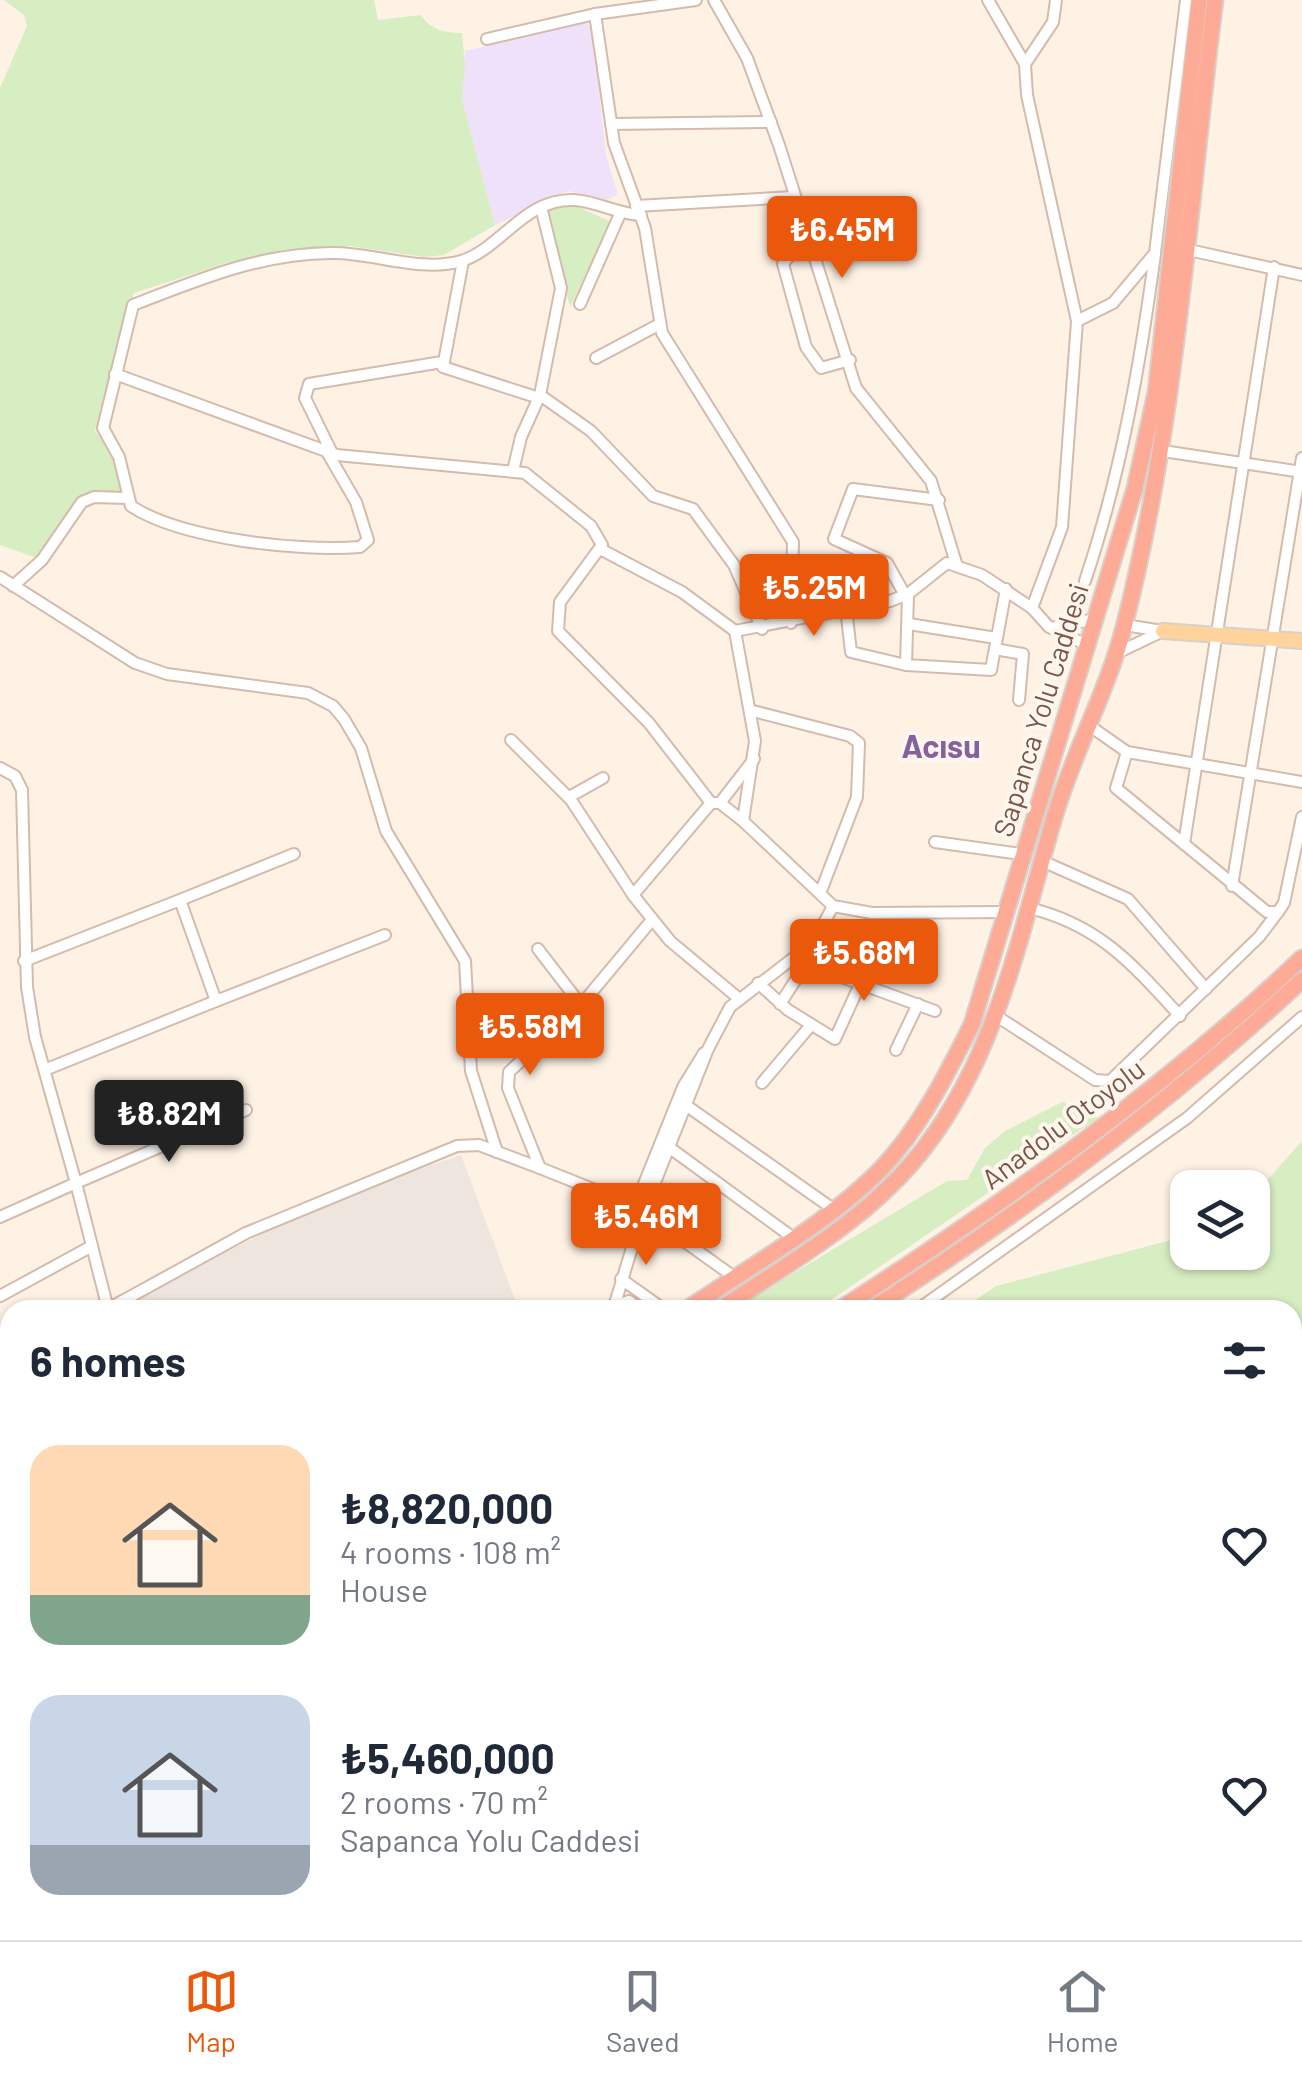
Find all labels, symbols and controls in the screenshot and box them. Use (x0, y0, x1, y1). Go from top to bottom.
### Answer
pin: ₺6.45M (761, 196, 923, 281)
text: ₺6.45M (789, 209, 895, 247)
pin: ₺5.25M (733, 554, 895, 639)
text: ₺5.25M (762, 567, 866, 605)
street label: Sapanca Yolu Caddesi (985, 579, 1095, 841)
district label: Acısu (901, 726, 981, 764)
pin: ₺5.68M (783, 919, 945, 1004)
text: ₺5.68M (812, 932, 916, 970)
pin: ₺5.58M (449, 993, 611, 1078)
text: ₺5.58M (478, 1006, 582, 1044)
street label: Anadolu Otoyolu (974, 1051, 1151, 1195)
pin: ₺8.82M (88, 1080, 250, 1165)
text: ₺8.82M (117, 1093, 221, 1131)
map controls (1170, 1170, 1270, 1270)
button: layers (1170, 1170, 1270, 1270)
pin: ₺5.46M (565, 1183, 727, 1268)
text: ₺5.46M (593, 1196, 699, 1234)
icon: filters (1217, 1333, 1272, 1388)
text: 6 homes (30, 1335, 186, 1385)
text: ₺8,820,000 (340, 1482, 553, 1532)
icon: home (110, 1485, 230, 1605)
icon: heart (1217, 1518, 1272, 1573)
text: 4 rooms · 108 m² (340, 1532, 561, 1570)
text: House (340, 1570, 428, 1608)
text: ₺5,460,000 (340, 1732, 555, 1782)
icon: home (110, 1735, 230, 1855)
icon: heart (1217, 1768, 1272, 1823)
text: 2 rooms · 70 m² (340, 1782, 548, 1820)
text: Sapanca Yolu Caddesi (340, 1820, 641, 1858)
tab: Map (184, 1964, 239, 2058)
tab: Saved (606, 1964, 680, 2058)
tab: Home (1047, 1964, 1118, 2058)

